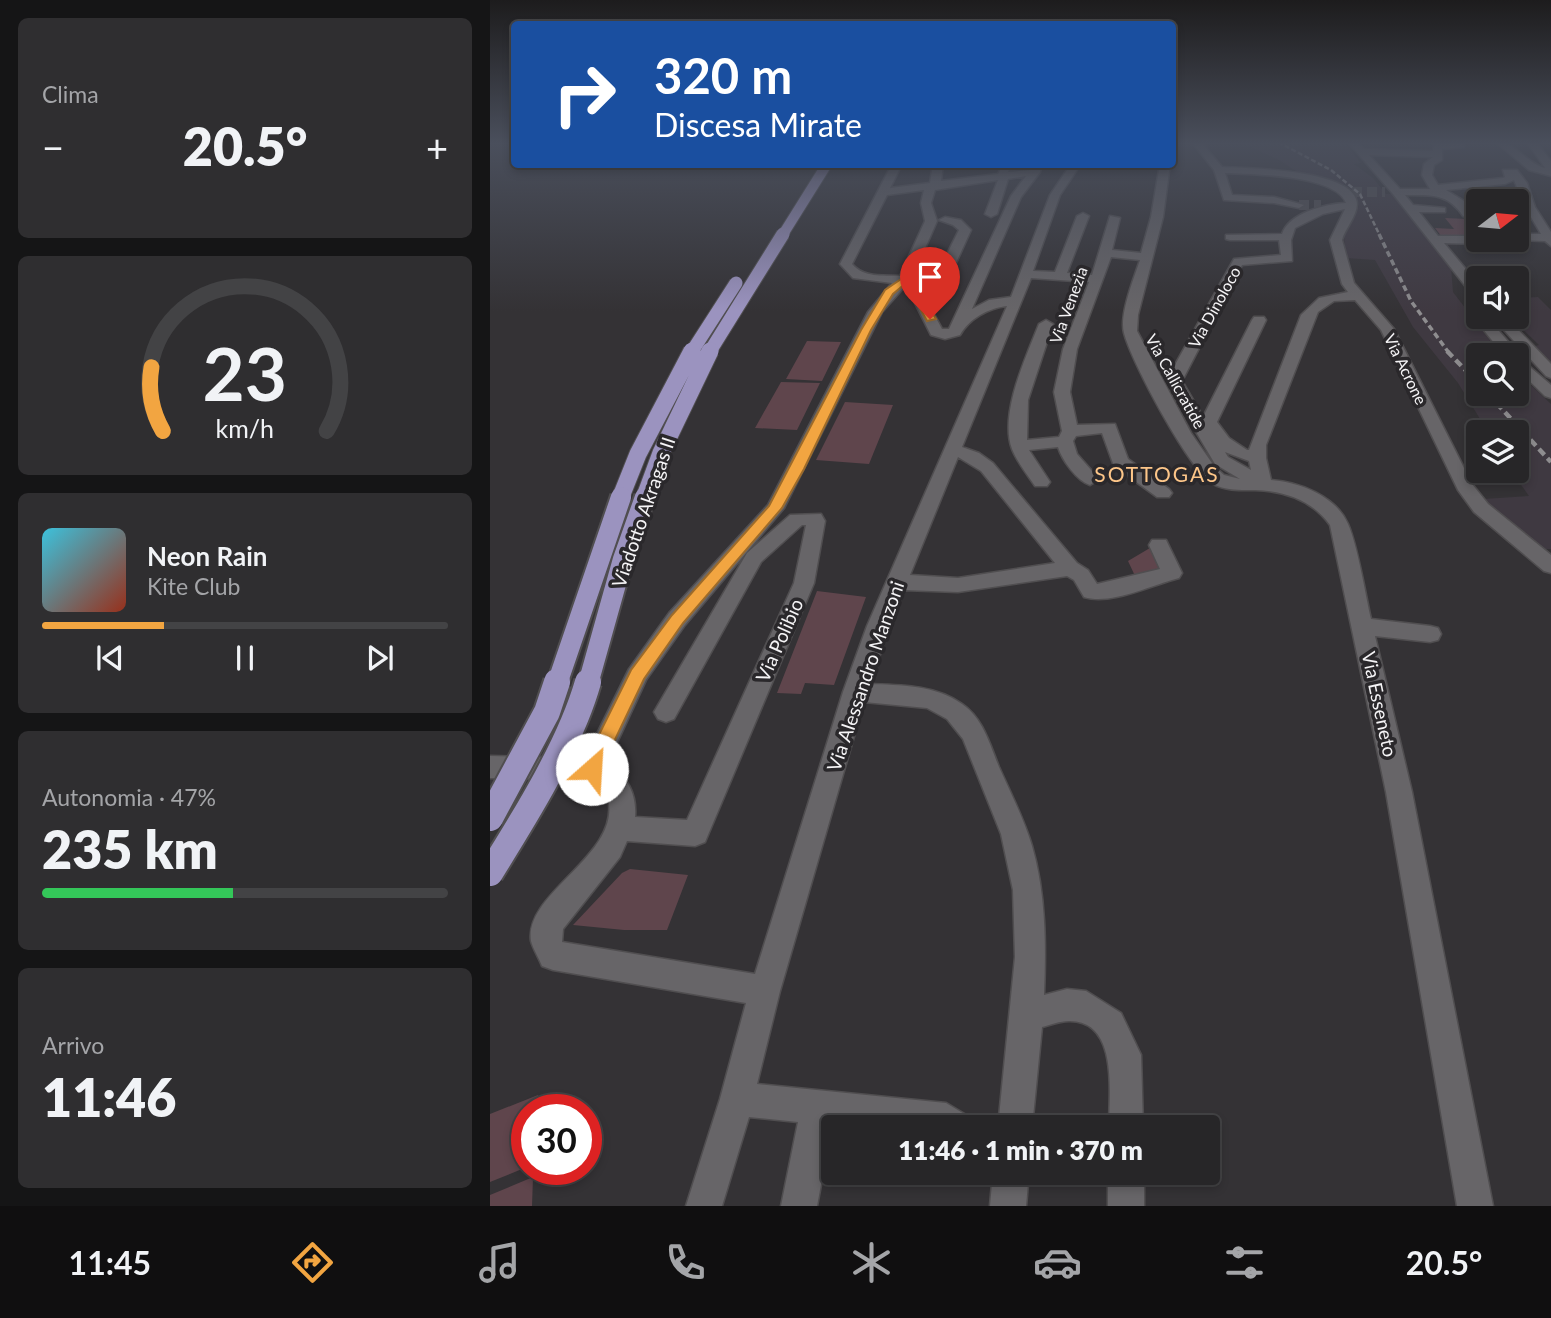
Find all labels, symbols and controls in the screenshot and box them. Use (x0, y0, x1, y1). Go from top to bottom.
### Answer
text: 320 m (654, 46, 792, 104)
icon: right (539, 49, 630, 140)
text: Clima (42, 80, 99, 108)
text: Discesa Mirate (654, 105, 862, 144)
text: 20.5° (183, 115, 307, 177)
text: − (42, 124, 64, 170)
text: + (426, 124, 448, 170)
north arrow (1466, 189, 1530, 252)
map controls (1466, 189, 1529, 483)
pin (900, 247, 960, 319)
icon: arrive (911, 258, 949, 296)
street label: Via Dinoloco (1184, 263, 1244, 351)
street label: Via Venezia (1045, 264, 1091, 346)
button: sound (1466, 266, 1529, 329)
text: 23 (203, 330, 287, 418)
street label: Via Callicratide (1142, 330, 1210, 432)
street label: Via Acrone (1381, 331, 1431, 407)
button: search (1466, 343, 1529, 406)
text: km/h (216, 413, 274, 443)
button: layers (1466, 420, 1529, 483)
street label: Viadotto Akragas II (606, 434, 680, 590)
district label: SOTTOGAS (1094, 461, 1220, 486)
text: Neon Rain (147, 540, 267, 572)
text: Kite Club (147, 572, 240, 600)
street label: Via Alessandro Manzoni (822, 578, 908, 774)
street label: Via Polibio (751, 595, 807, 685)
icon: previous (91, 639, 129, 677)
icon: pause (226, 639, 264, 677)
icon: next (361, 639, 399, 677)
street label: Via Esseneto (1358, 649, 1402, 759)
position arrow (555, 732, 629, 806)
text: Autonomia · 47% (42, 783, 216, 811)
text: 235 km (42, 818, 218, 880)
text: Arrivo (42, 1031, 104, 1059)
text: 11:46 (42, 1066, 176, 1128)
speed limit sign: 30 (511, 1094, 602, 1185)
text: 11:46 · 1 min · 370 m (898, 1134, 1143, 1166)
icon: directions (288, 1238, 337, 1287)
icon: music (475, 1238, 524, 1287)
icon: phone (661, 1238, 710, 1287)
icon: climate (847, 1238, 896, 1287)
icon: car (1033, 1238, 1082, 1287)
icon: filters (1220, 1238, 1269, 1287)
text: 11:45 (69, 1243, 151, 1282)
text: 20.5° (1406, 1243, 1482, 1282)

